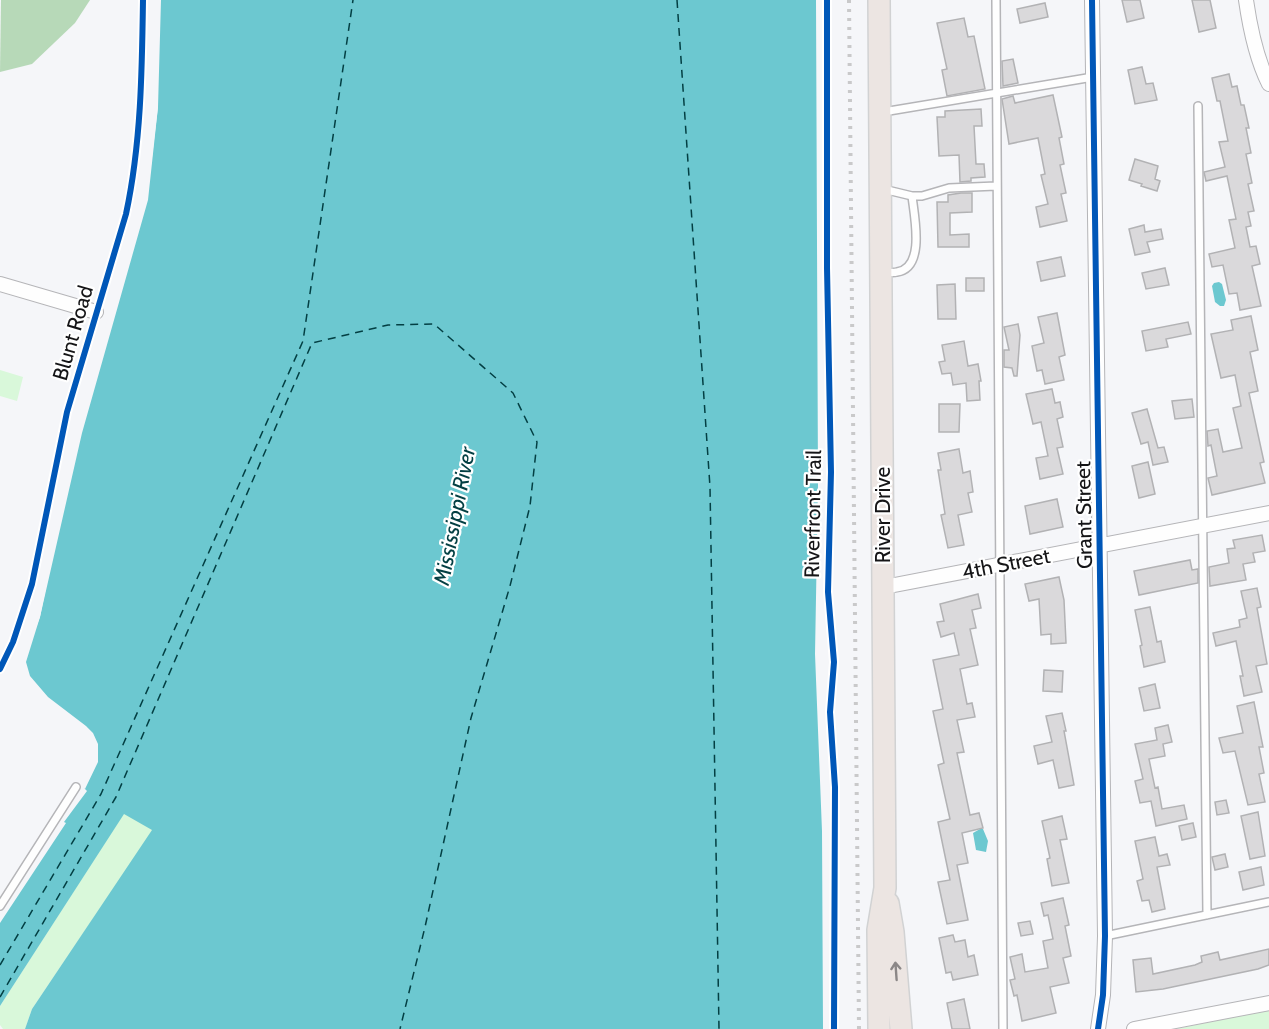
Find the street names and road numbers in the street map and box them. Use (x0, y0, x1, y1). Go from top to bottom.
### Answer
street label: Blunt Road (47, 283, 98, 383)
street label: Riverfront Trail (799, 450, 826, 578)
street label: Grant Street (1070, 461, 1097, 569)
street label: River Drive (870, 467, 895, 563)
street label: 4th Street (960, 543, 1052, 584)

